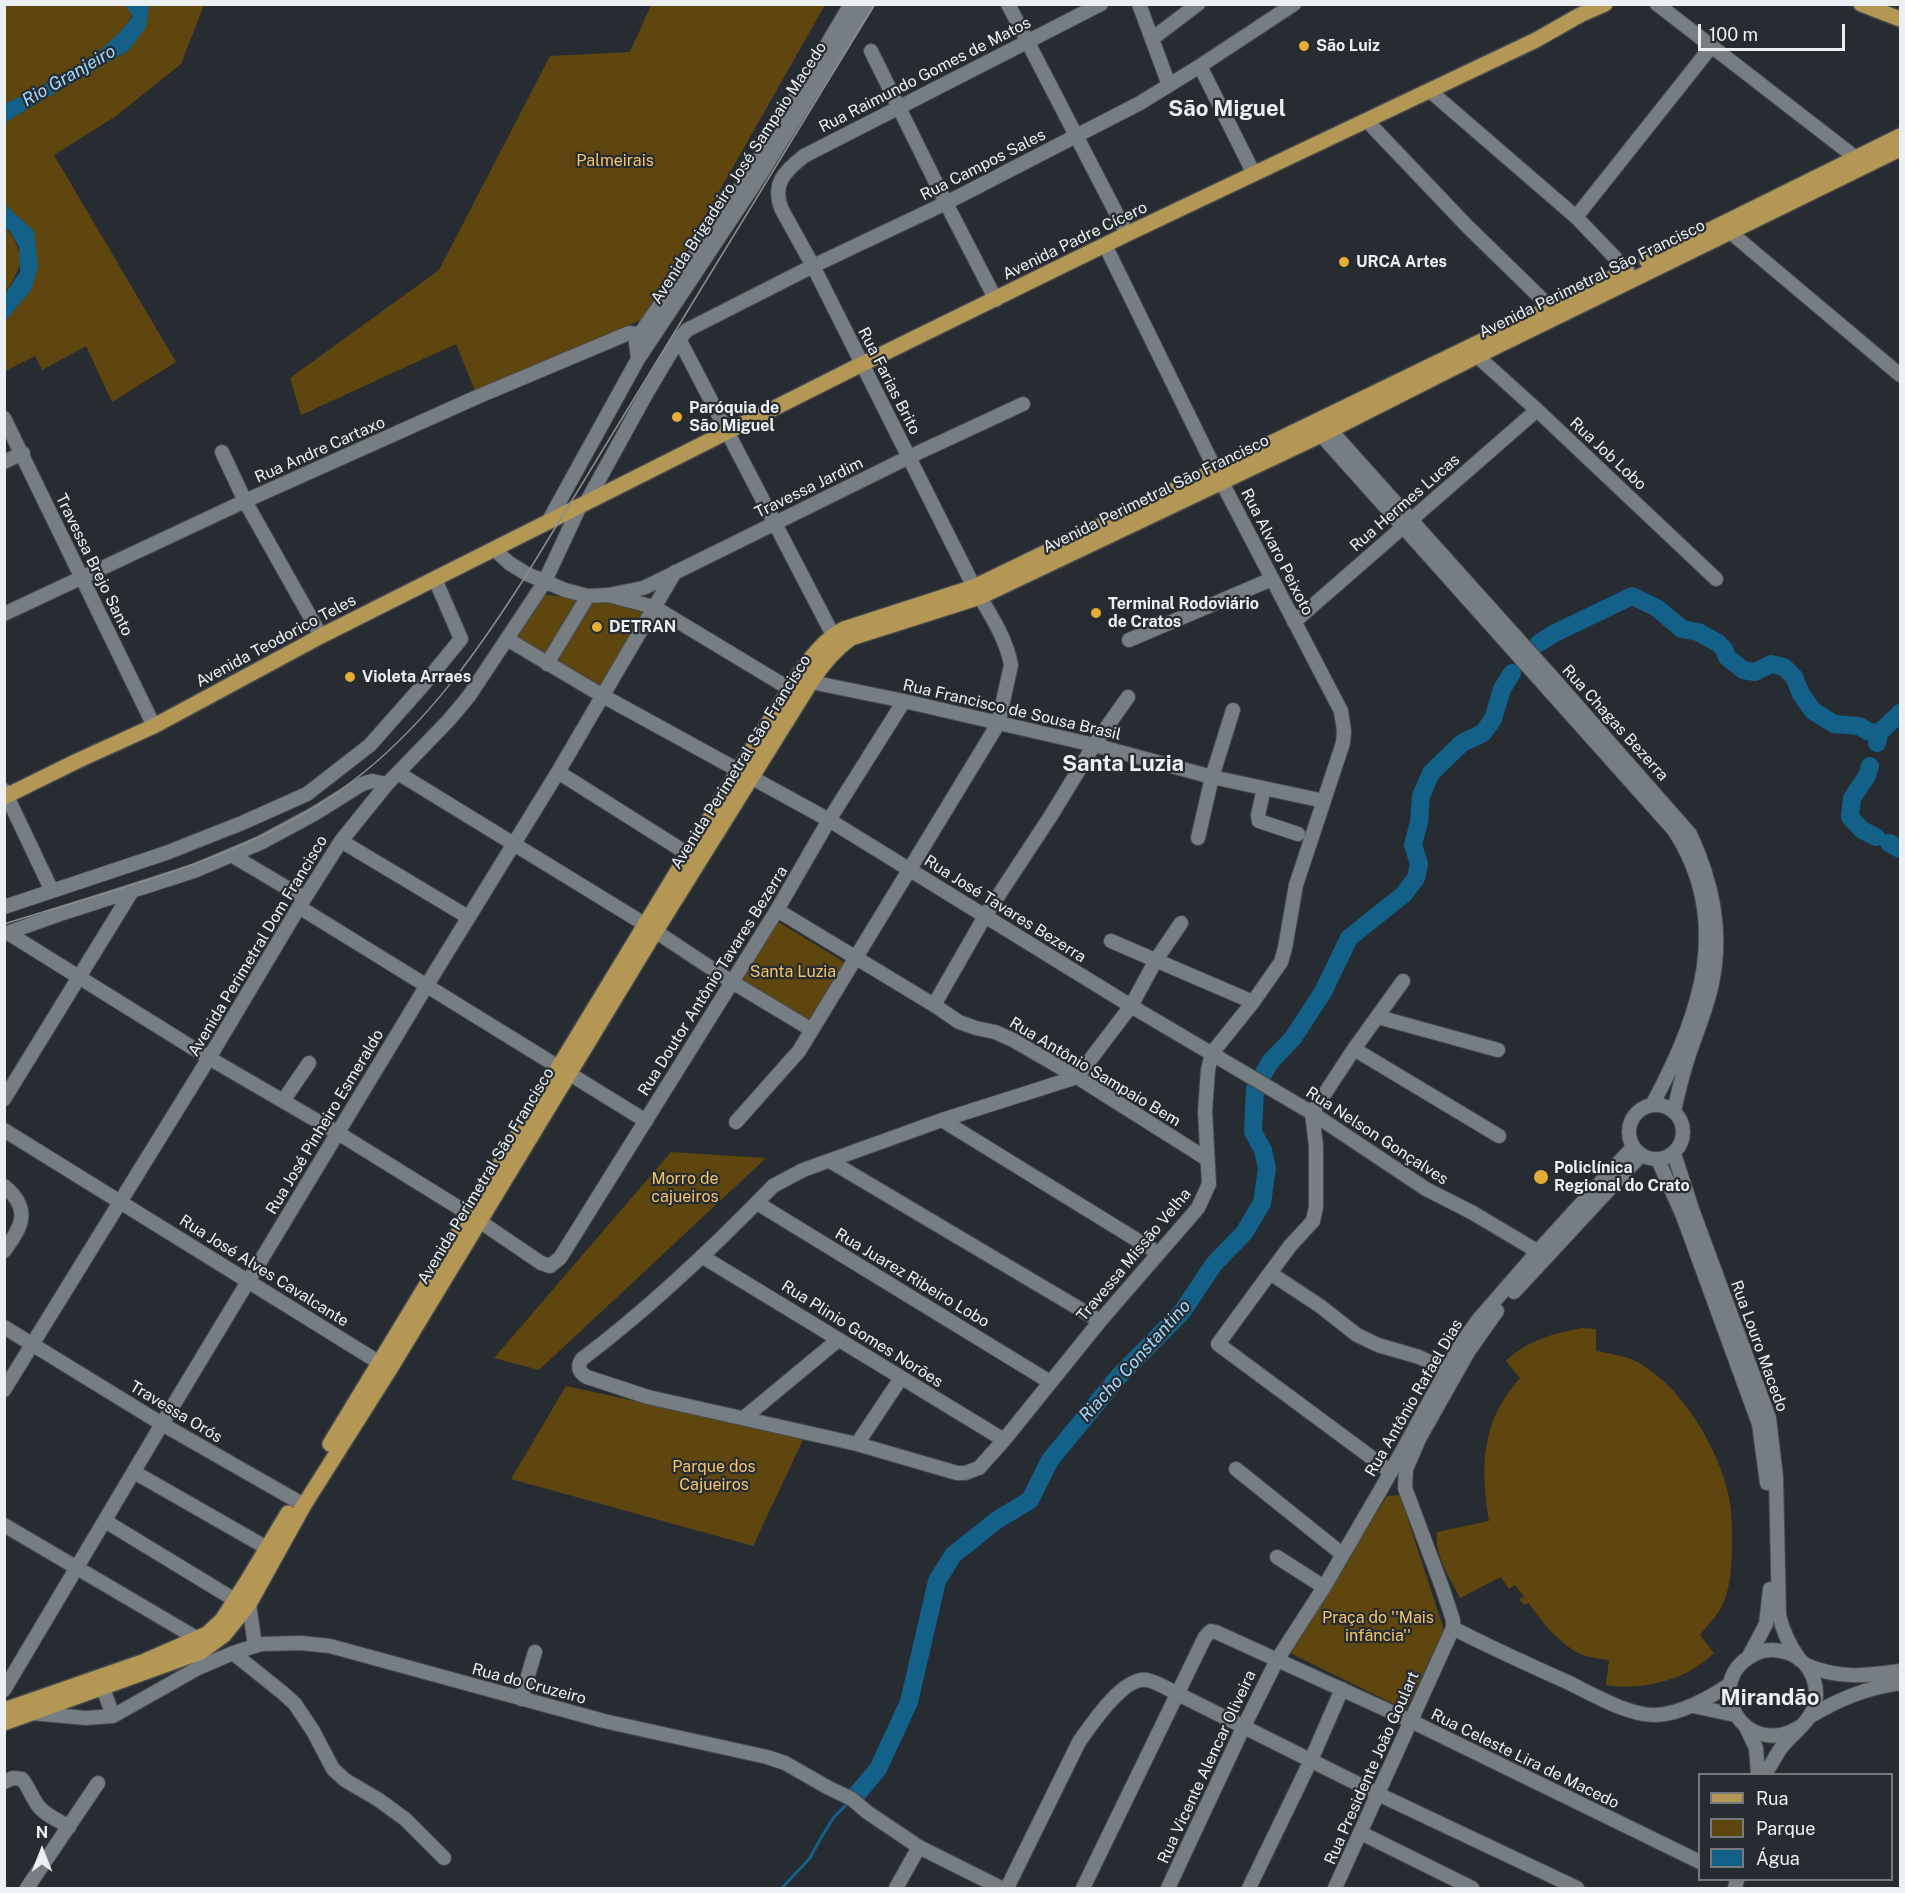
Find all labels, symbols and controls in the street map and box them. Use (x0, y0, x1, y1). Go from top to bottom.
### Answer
scale bar (1701, 12, 1848, 50)
street label: Rua Raimundo Gomes de Matos (816, 13, 1034, 137)
text: 100 m (1709, 24, 1758, 45)
place label: São Luiz (1316, 36, 1380, 56)
street label: Avenida Brigadeiro José Sampaio Macedo (647, 39, 831, 307)
marker: São Luiz (1297, 39, 1311, 53)
water label: Rio Granjeiro (18, 41, 120, 111)
district label: São Miguel (1168, 96, 1286, 122)
street label: Rua Campos Sales (917, 125, 1049, 205)
park label: Palmeirais (576, 151, 654, 171)
street label: Avenida Padre Cícero (1000, 198, 1150, 284)
street label: Avenida Perimetral São Francisco (1476, 216, 1708, 342)
place label: URCA Artes (1356, 252, 1447, 272)
marker: URCA Artes (1337, 255, 1351, 269)
street label: Rua Farias Brito (854, 324, 924, 438)
place label: Paróquia de São Miguel (689, 398, 779, 436)
marker: Paróquia de São Miguel (670, 410, 684, 424)
street label: Rua Andre Cartaxo (252, 413, 388, 487)
street label: Rua Job Lobo (1566, 414, 1650, 494)
street label: Avenida Perimetral São Francisco (1040, 431, 1272, 557)
street label: Rua Hermes Lucas (1346, 450, 1464, 556)
street label: Travessa Jardim (752, 453, 866, 523)
street label: Rua Alvaro Peixoto (1237, 485, 1317, 619)
street label: Travessa Brejo Santo (51, 491, 137, 639)
street label: Avenida Teodorico Teles (193, 591, 359, 691)
place label: Terminal Rodoviário de Cratos (1108, 594, 1259, 632)
marker: Terminal Rodoviário de Cratos (1089, 606, 1103, 620)
place label: DETRAN (609, 617, 676, 637)
marker: DETRAN (590, 620, 604, 634)
street label: Avenida Perimetral São Francisco (667, 651, 815, 873)
street label: Rua Chagas Bezerra (1558, 661, 1672, 785)
place label: Violeta Arraes (362, 667, 471, 687)
marker: Violeta Arraes (343, 670, 357, 684)
street label: Rua Francisco de Sousa Brasil (901, 676, 1123, 744)
district label: Santa Luzia (1062, 751, 1184, 777)
street label: Avenida Perimetral Dom Francisco (184, 832, 332, 1060)
street label: Rua José Tavares Bezerra (920, 851, 1090, 967)
street label: Rua Doutor Antônio Tavares Bezerra (634, 863, 792, 1099)
park label: Santa Luzia (750, 962, 836, 982)
street label: Rua Antônio Sampaio Bem (1006, 1013, 1184, 1131)
street label: Rua José Pinheiro Esmeraldo (262, 1026, 388, 1218)
street label: Avenida Perimetral São Francisco (414, 1064, 558, 1288)
street label: Rua Nelson Gonçalves (1302, 1083, 1452, 1189)
place label: Policlínica Regional do Crato (1554, 1158, 1690, 1196)
marker: Policlínica Regional do Crato (1532, 1168, 1550, 1186)
park label: Morro de cajueiros (651, 1169, 719, 1207)
street label: Travessa Missão Velha (1073, 1185, 1195, 1325)
street label: Rua José Alves Cavalcante (176, 1211, 352, 1331)
street label: Rua Juarez Ribeiro Lobo (831, 1224, 993, 1332)
street label: Rua Plinio Gomes Norões (778, 1276, 946, 1392)
street label: Rua Louro Macedo (1726, 1278, 1792, 1414)
water label: Riacho Constantino (1075, 1296, 1195, 1426)
street label: Rua Antônio Rafael Dias (1361, 1316, 1467, 1480)
street label: Travessa Orós (126, 1377, 226, 1447)
park label: Parque dos Cajueiros (672, 1457, 756, 1495)
park label: Praça do ''Mais infância'' (1322, 1608, 1434, 1646)
street label: Rua do Cruzeiro (470, 1659, 588, 1709)
street label: Rua Vicente Alencar Oliveira (1154, 1667, 1260, 1867)
street label: Rua Presidente João Goulart (1321, 1668, 1423, 1868)
district label: Mirandão (1721, 1685, 1819, 1711)
street label: Rua Celeste Lira de Macedo (1428, 1705, 1622, 1813)
legend (1698, 1773, 1893, 1881)
text: Rua (1756, 1788, 1788, 1809)
text: Parque (1756, 1818, 1816, 1839)
north arrow (12, 1821, 72, 1881)
text: N (36, 1823, 48, 1842)
text: Água (1756, 1848, 1800, 1869)

